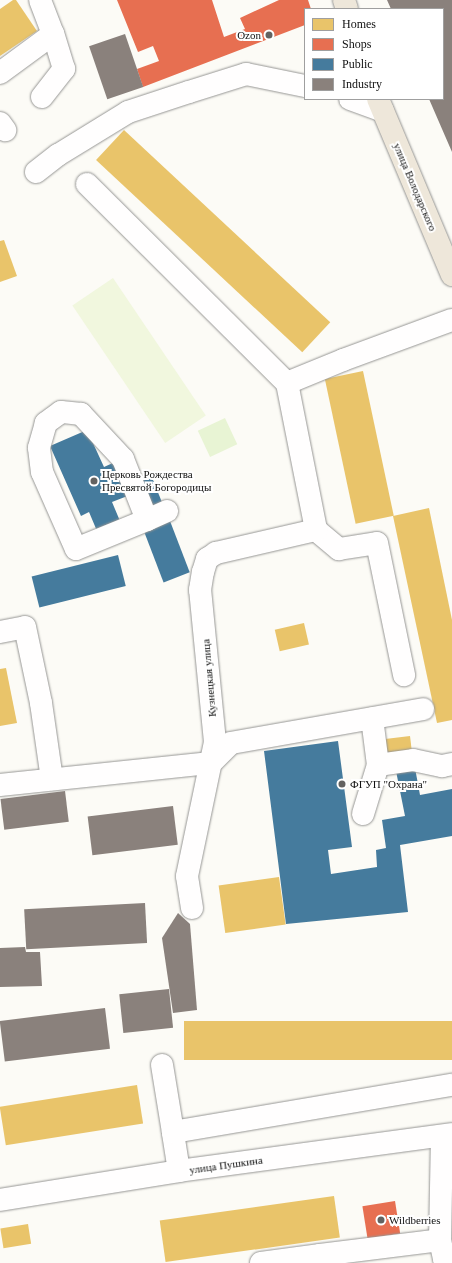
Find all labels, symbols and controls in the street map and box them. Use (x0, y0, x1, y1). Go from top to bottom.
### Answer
legend (304, 8, 444, 100)
text: Homes (342, 17, 376, 31)
place label: Ozon (237, 28, 261, 42)
marker: Ozon (264, 30, 274, 40)
text: Shops (342, 37, 371, 51)
text: Public (342, 57, 373, 71)
text: Industry (342, 77, 382, 91)
street label: улица Володарского (391, 141, 439, 233)
place label: Церковь Рождества Пресвятой Богородицы (102, 468, 211, 494)
marker: Церковь Рождества Пресвятой Богородицы (89, 476, 99, 486)
street label: Кузнецкая улица (199, 639, 219, 717)
place label: ФГУП "Охрана" (350, 777, 427, 791)
marker: ФГУП "Охрана" (337, 779, 347, 789)
street label: улица Пушкина (189, 1153, 263, 1177)
place label: Wildberries (389, 1213, 440, 1227)
marker: Wildberries (376, 1215, 386, 1225)

